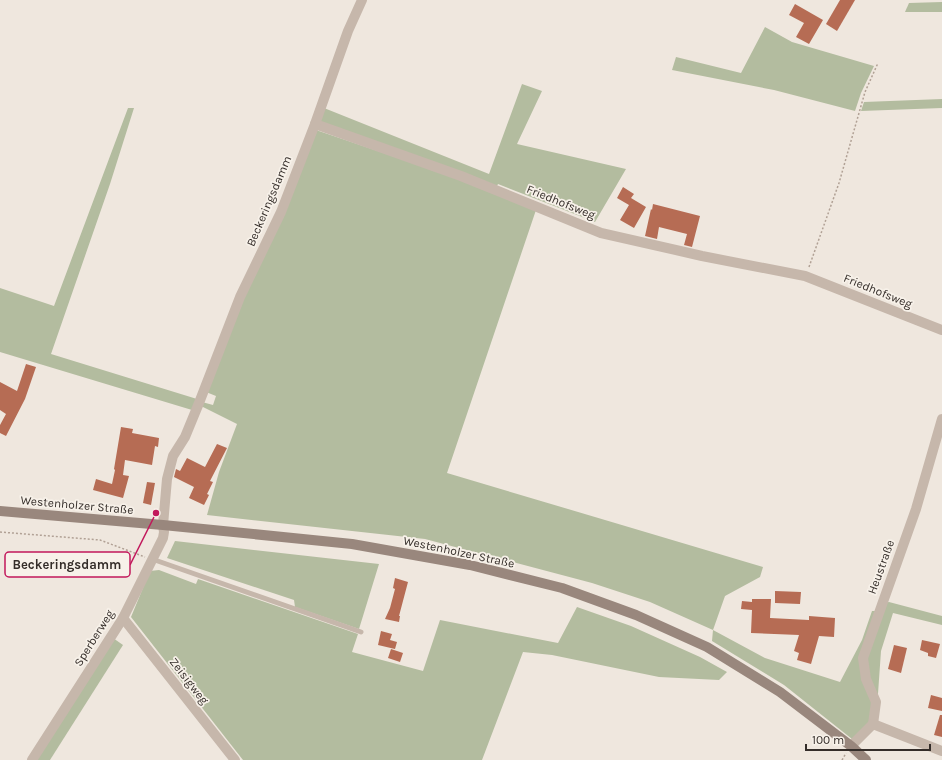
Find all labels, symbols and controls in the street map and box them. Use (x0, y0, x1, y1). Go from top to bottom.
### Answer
street label: Beckeringsdamm (244, 154, 294, 248)
street label: Friedhofsweg (525, 182, 598, 222)
street label: Friedhofsweg (842, 271, 915, 311)
street label: Westenholzer Straße (20, 493, 134, 517)
street label: Westenholzer Straße (402, 533, 516, 571)
street label: Heustraße (865, 538, 897, 596)
callout: Beckeringsdamm (5, 552, 130, 577)
text: Beckeringsdamm (13, 557, 121, 572)
street label: Sperberweg (71, 607, 117, 669)
street label: Zeisigweg (167, 655, 212, 707)
scale bar (806, 726, 930, 752)
text: 100 m (812, 733, 844, 747)

